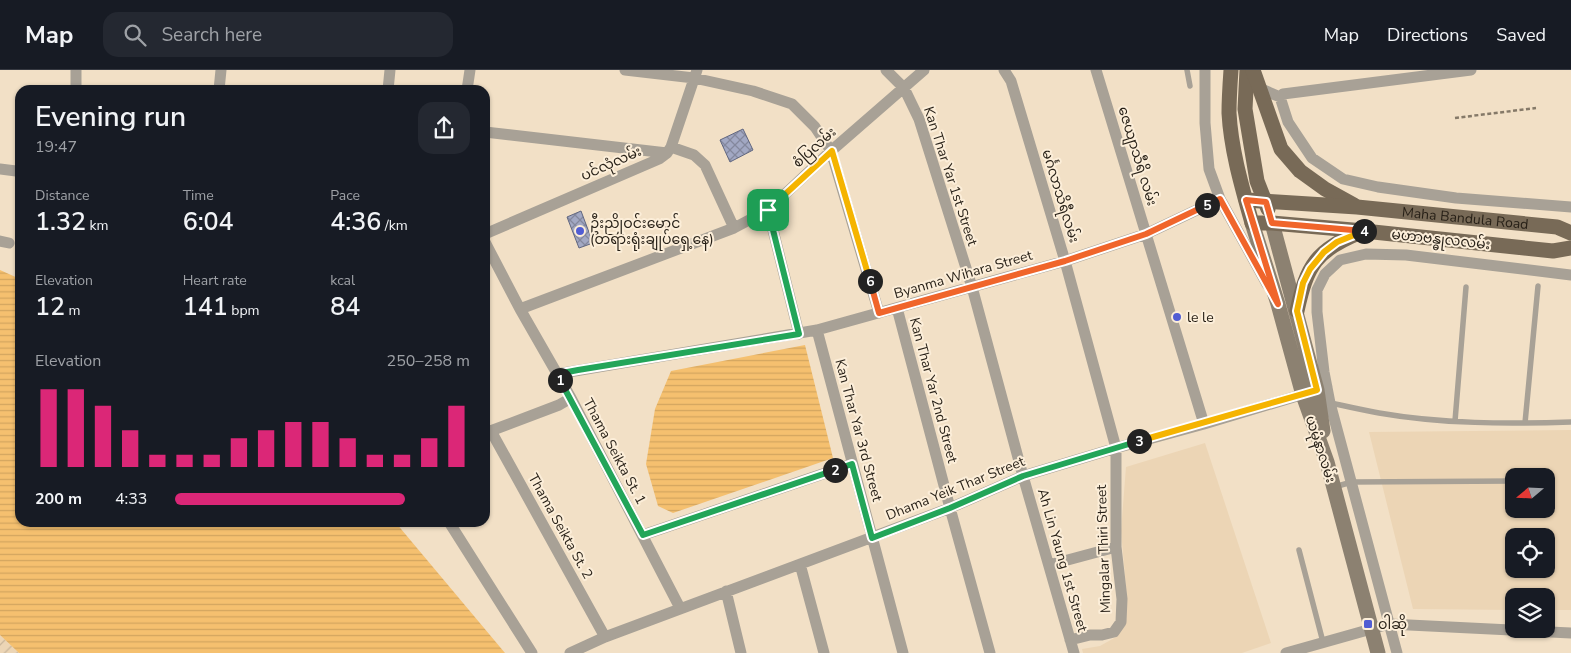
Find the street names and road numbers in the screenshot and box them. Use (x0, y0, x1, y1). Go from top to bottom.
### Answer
street label: Kan Thar Yar 1st Street (919, 104, 982, 248)
street label: ဇေယျာသီရိ လမ်း (1111, 104, 1163, 209)
street label: စံပြလမ်း (788, 122, 841, 173)
street label: ပင်လုံလမ်း (578, 141, 645, 187)
street label: မင်္ဂလာသိရီလမ်း (1035, 147, 1085, 246)
street label: Maha Bandula Road (1401, 203, 1529, 234)
street label: မဟာဗန္ဓုလလမ်း (1390, 224, 1491, 256)
street label: Byanma Wihara Street (892, 246, 1035, 303)
street label: Kan Thar Yar 2nd Street (905, 315, 962, 465)
street label: Kan Thar Yar 3rd Street (830, 357, 887, 504)
street label: Thama Seikta St. 1 (579, 395, 651, 508)
street label: ယမုံနာလမ်း (1299, 413, 1341, 486)
street label: Dhama Yeik Thar Street (883, 452, 1027, 525)
street label: Thama Seikta St. 2 (524, 470, 597, 582)
street label: Mingalar Thiri Street (1092, 484, 1115, 614)
street label: Ah Lin Yaung 1st Street (1033, 486, 1092, 634)

